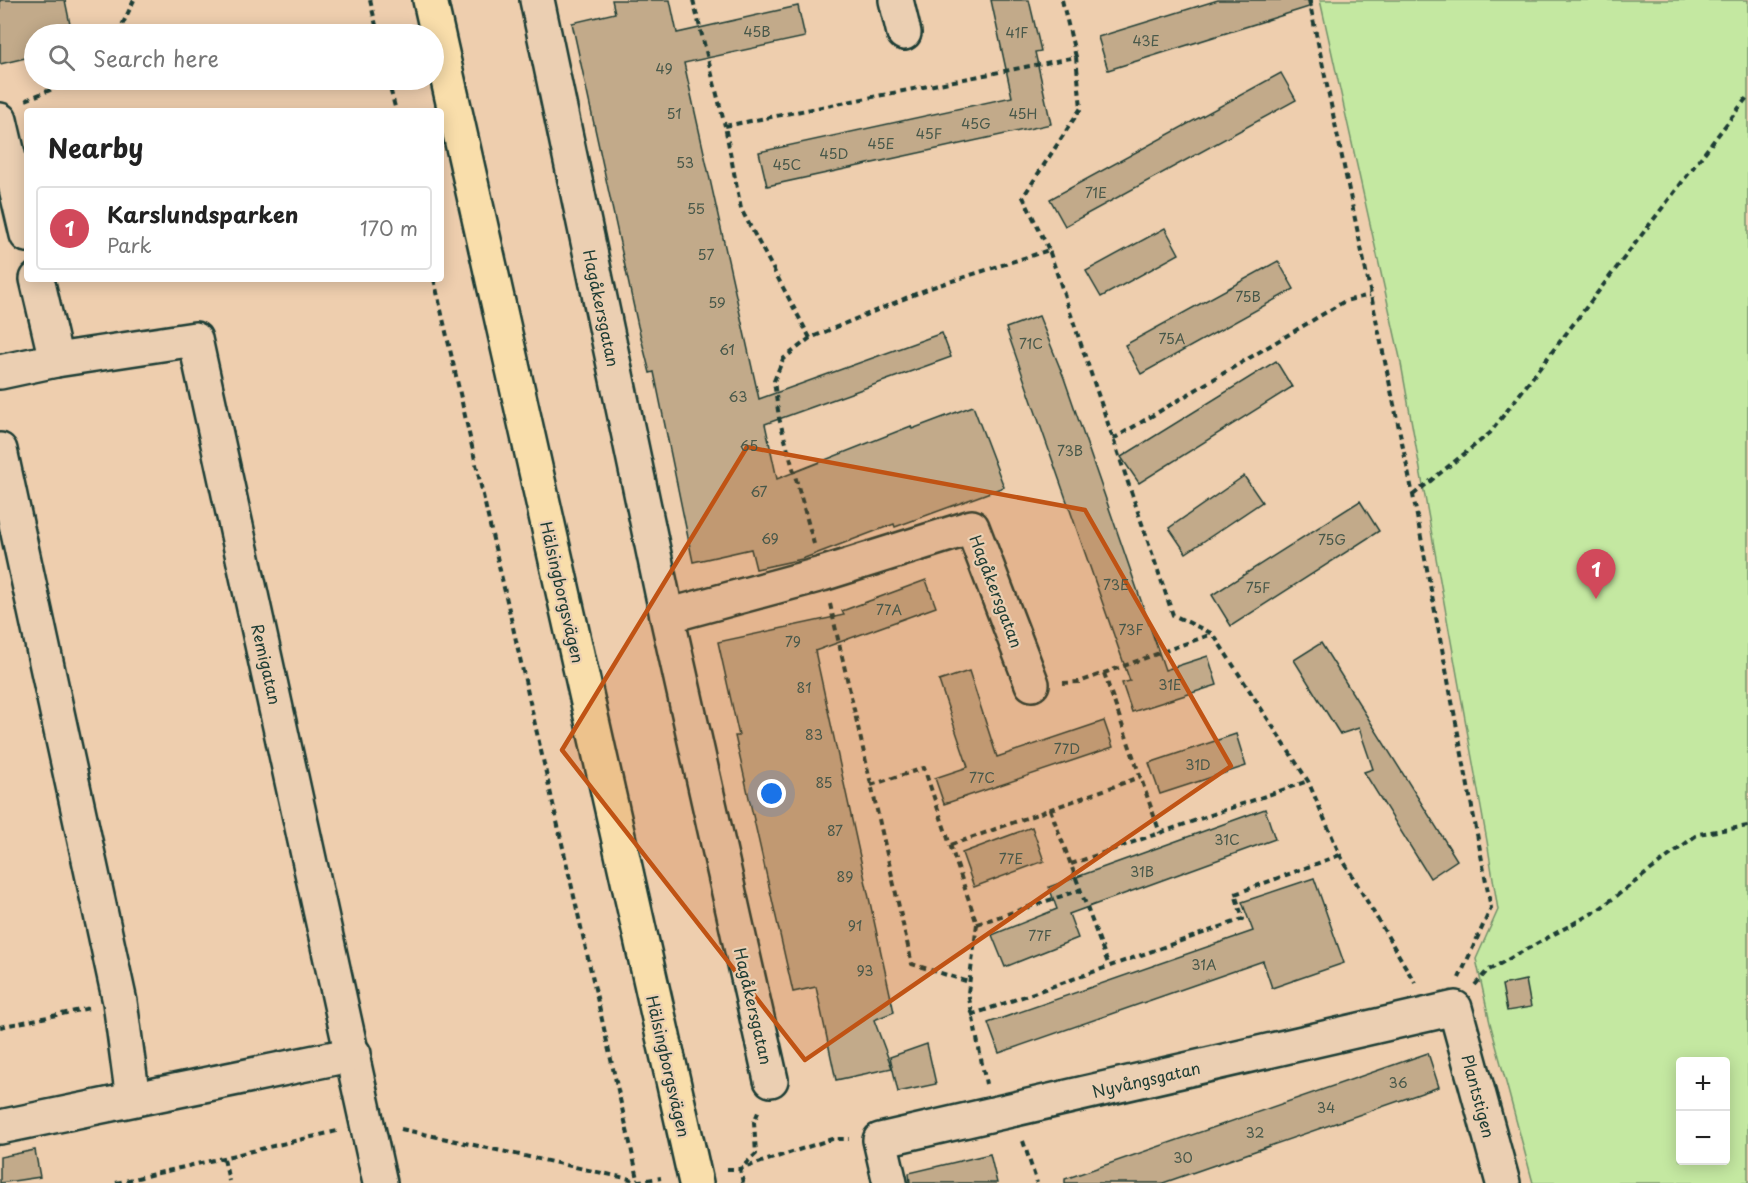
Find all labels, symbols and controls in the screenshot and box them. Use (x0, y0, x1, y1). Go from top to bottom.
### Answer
house number: 45B (743, 21, 771, 42)
house number: 41F (1006, 22, 1028, 43)
search box (24, 24, 444, 90)
house number: 43E (1132, 30, 1160, 51)
icon: search (45, 41, 78, 74)
text: Search here (93, 41, 219, 74)
house number: 49 (655, 58, 673, 79)
house number: 51 (667, 103, 681, 124)
house number: 45H (1009, 103, 1037, 124)
house number: 45G (961, 113, 991, 134)
house number: 45F (916, 123, 942, 144)
text: Nearby (48, 128, 143, 167)
house number: 45E (868, 133, 894, 154)
house number: 45D (820, 143, 848, 164)
house number: 53 (676, 152, 694, 173)
house number: 45C (773, 154, 801, 175)
house number: 71E (1085, 182, 1107, 203)
text: Karslundsparken (107, 197, 299, 230)
house number: 55 (687, 198, 705, 219)
text: 1 (65, 213, 74, 243)
text: 170 m (360, 213, 418, 243)
text: Park (107, 230, 152, 260)
house number: 57 (698, 244, 714, 265)
street label: Hagåkersgatan (578, 247, 626, 369)
house number: 75B (1235, 286, 1261, 307)
house number: 59 (708, 292, 726, 313)
house number: 75A (1159, 328, 1186, 349)
house number: 71C (1019, 333, 1043, 354)
house number: 61 (719, 339, 735, 360)
house number: 63 (729, 386, 747, 407)
house number: 65 (740, 435, 758, 456)
house number: 73B (1057, 440, 1083, 461)
house number: 67 (750, 481, 768, 502)
street label: Hälsingborgsvägen (535, 519, 591, 665)
house number: 69 (761, 528, 779, 549)
house number: 75G (1318, 529, 1346, 550)
street label: Hagåkersgatan (964, 531, 1030, 651)
pin: 1 (1576, 550, 1616, 599)
house number: 73E (1103, 574, 1129, 595)
house number: 75F (1246, 577, 1270, 598)
house number: 77A (876, 599, 902, 620)
house number: 73F (1119, 619, 1143, 640)
street label: Remigatan (246, 621, 288, 707)
house number: 79 (785, 631, 801, 652)
house number: 31E (1158, 674, 1182, 695)
house number: 81 (797, 677, 811, 698)
house number: 83 (805, 724, 823, 745)
house number: 77D (1054, 738, 1080, 759)
house number: 31D (1185, 754, 1211, 775)
house number: 77C (969, 767, 995, 788)
house number: 85 (815, 772, 833, 793)
your location (757, 779, 786, 808)
house number: 87 (827, 820, 843, 841)
house number: 31C (1214, 829, 1240, 850)
house number: 77E (999, 848, 1023, 869)
house number: 31B (1130, 861, 1154, 882)
house number: 89 (837, 866, 853, 887)
house number: 91 (848, 915, 862, 936)
house number: 77F (1028, 925, 1052, 946)
street label: Hagåkersgatan (729, 945, 779, 1067)
house number: 31A (1191, 954, 1217, 975)
house number: 93 (856, 960, 874, 981)
street label: Hälsingborgsvägen (641, 993, 697, 1139)
street label: Plantstigen (1456, 1052, 1502, 1140)
street label: Nyvångsgatan (1089, 1055, 1203, 1103)
map controls (1676, 1057, 1730, 1165)
button: + (1676, 1057, 1730, 1111)
house number: 36 (1388, 1072, 1408, 1093)
house number: 34 (1317, 1097, 1335, 1118)
button: − (1676, 1111, 1730, 1165)
house number: 32 (1246, 1122, 1264, 1143)
house number: 30 (1173, 1147, 1193, 1168)

